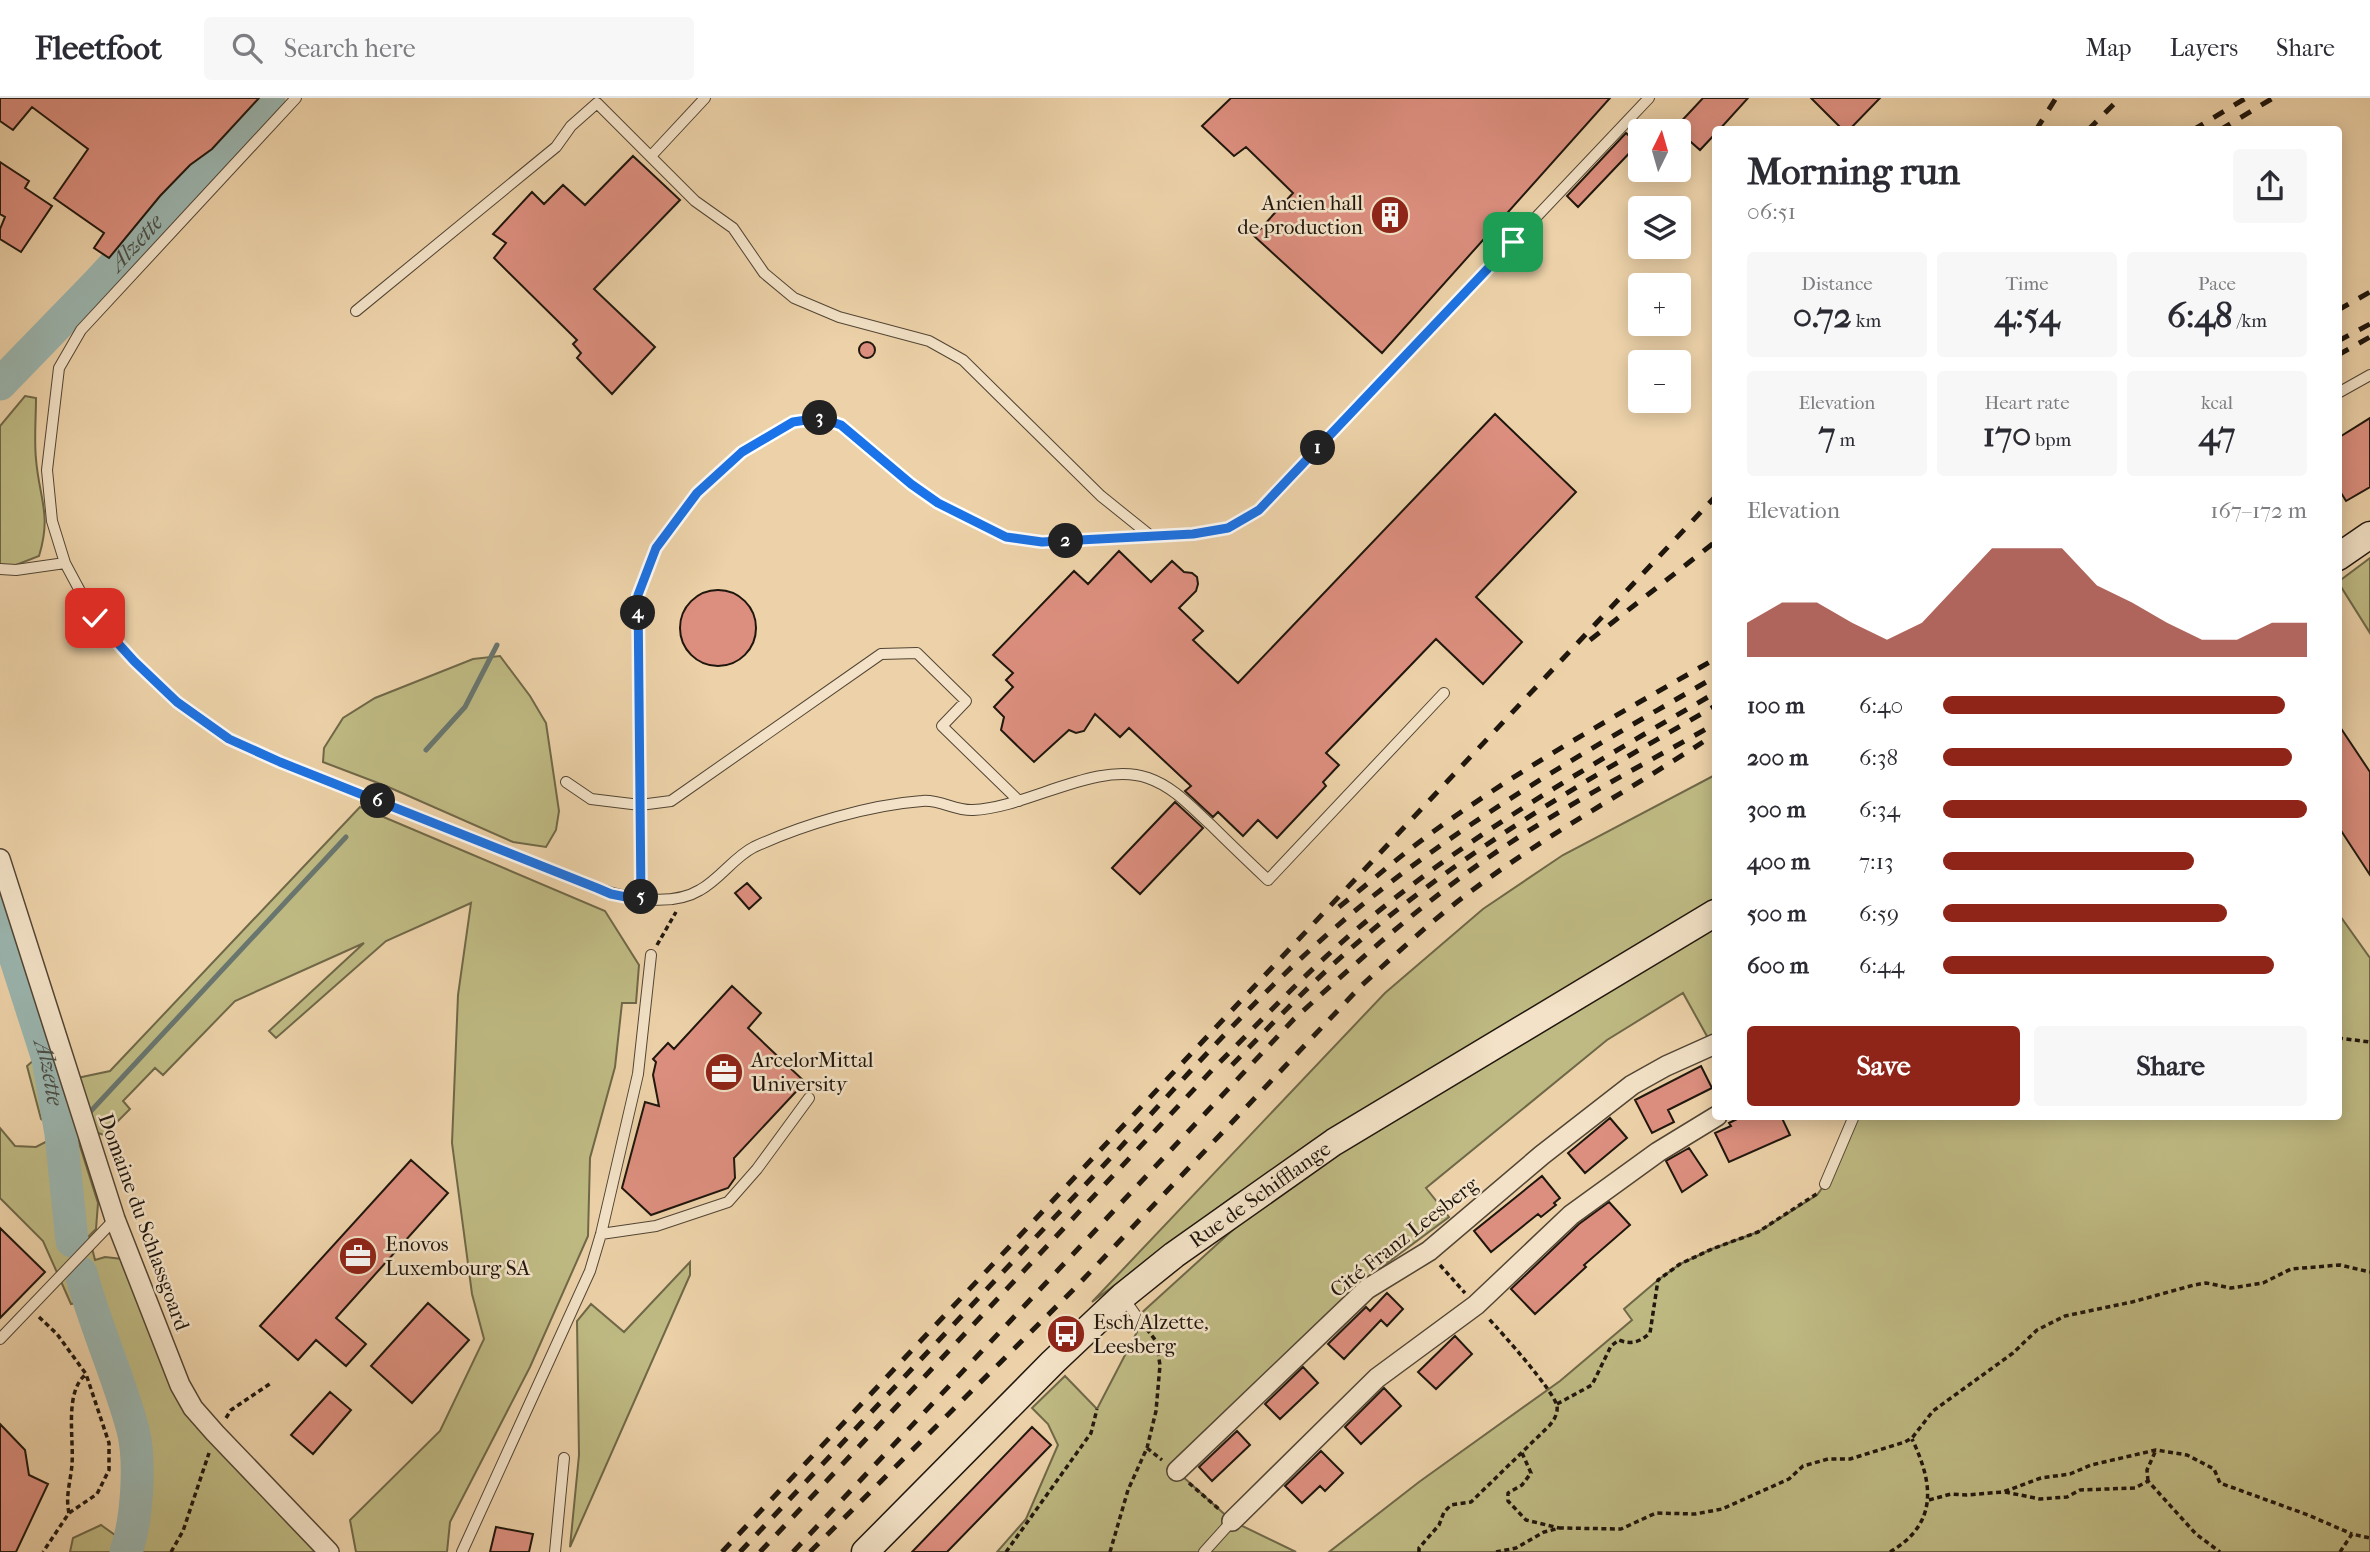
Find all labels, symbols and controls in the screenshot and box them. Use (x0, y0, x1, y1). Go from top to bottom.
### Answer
search box (204, 17, 694, 80)
text: Fleetfoot (35, 29, 162, 68)
icon: search (228, 29, 266, 67)
text: Search here (284, 33, 416, 64)
text: Map (2086, 34, 2132, 62)
text: Layers (2170, 34, 2238, 62)
text: Share (2276, 34, 2335, 62)
north arrow (1628, 119, 1690, 182)
map controls (1628, 119, 1691, 413)
text: Morning run (1747, 149, 1960, 194)
button: share (2233, 149, 2307, 223)
place label: Ancien hall de production (1237, 191, 1363, 239)
building icon: Ancien hall de production (1369, 194, 1411, 236)
button: layers (1628, 196, 1691, 259)
text: 06:51 (1747, 198, 1796, 225)
water label: Alzette (101, 209, 169, 279)
pin (1483, 212, 1543, 272)
icon: arrive (1494, 223, 1532, 261)
button: + (1628, 273, 1691, 336)
text: Distance (1801, 273, 1873, 295)
text: Time (2005, 273, 2049, 295)
text: Pace (2198, 273, 2236, 295)
text: 0.72 (1793, 295, 1852, 336)
text: 4:54 (1995, 295, 2059, 336)
text: 6:48 (2167, 295, 2233, 336)
text: km (1852, 310, 1881, 332)
text: /km (2233, 310, 2267, 332)
button: − (1628, 350, 1691, 413)
text: Elevation (1799, 392, 1875, 414)
text: Heart rate (1984, 392, 2070, 414)
text: kcal (2201, 392, 2233, 414)
pin: 3 (802, 400, 838, 436)
text: 3 (816, 406, 823, 428)
text: 7 (1819, 414, 1836, 455)
text: 170 (1983, 414, 2031, 455)
text: 47 (2199, 414, 2235, 455)
text: m (1836, 429, 1855, 451)
text: bpm (2031, 429, 2071, 451)
pin: 1 (1300, 430, 1336, 466)
text: 1 (1314, 436, 1321, 458)
text: Elevation (1747, 497, 1840, 524)
text: 167–172 m (2210, 497, 2307, 524)
pin: 2 (1048, 524, 1084, 558)
text: 2 (1061, 529, 1070, 551)
pin (65, 588, 125, 648)
pin: 4 (620, 596, 656, 630)
icon: check (76, 599, 114, 637)
text: 4 (632, 601, 643, 623)
text: 100 m (1747, 692, 1805, 719)
text: 6:40 (1859, 692, 1903, 719)
text: 200 m (1747, 744, 1808, 771)
text: 6:38 (1859, 744, 1898, 771)
pin: 6 (360, 784, 396, 818)
text: 6 (372, 789, 383, 811)
text: 300 m (1747, 796, 1806, 823)
text: 6:34 (1859, 796, 1900, 823)
text: 400 m (1747, 848, 1810, 875)
text: 7:13 (1859, 848, 1893, 875)
pin: 5 (624, 880, 658, 914)
text: 5 (636, 885, 645, 907)
text: 500 m (1747, 900, 1806, 927)
text: 6:59 (1859, 900, 1899, 927)
text: 600 m (1747, 952, 1809, 979)
text: 6:44 (1859, 952, 1904, 979)
button: Save (1747, 1026, 2020, 1106)
button: Share (2034, 1026, 2307, 1106)
water label: Alzette (28, 1033, 69, 1108)
place label: ArcelorMittal University (750, 1048, 874, 1096)
office icon: ArcelorMittal University (703, 1051, 745, 1093)
street label: Domaine du Schlassgoard (94, 1110, 195, 1334)
street label: Rue de Schifflange (1185, 1136, 1335, 1252)
street label: Cité Franz Leesberg (1325, 1171, 1483, 1302)
place label: Enovos Luxembourg SA (385, 1232, 531, 1280)
office icon: Enovos Luxembourg SA (337, 1235, 379, 1277)
place label: Esch/Alzette, Leesberg (1093, 1310, 1209, 1358)
bus stop icon: Esch/Alzette, Leesberg (1045, 1313, 1087, 1355)

